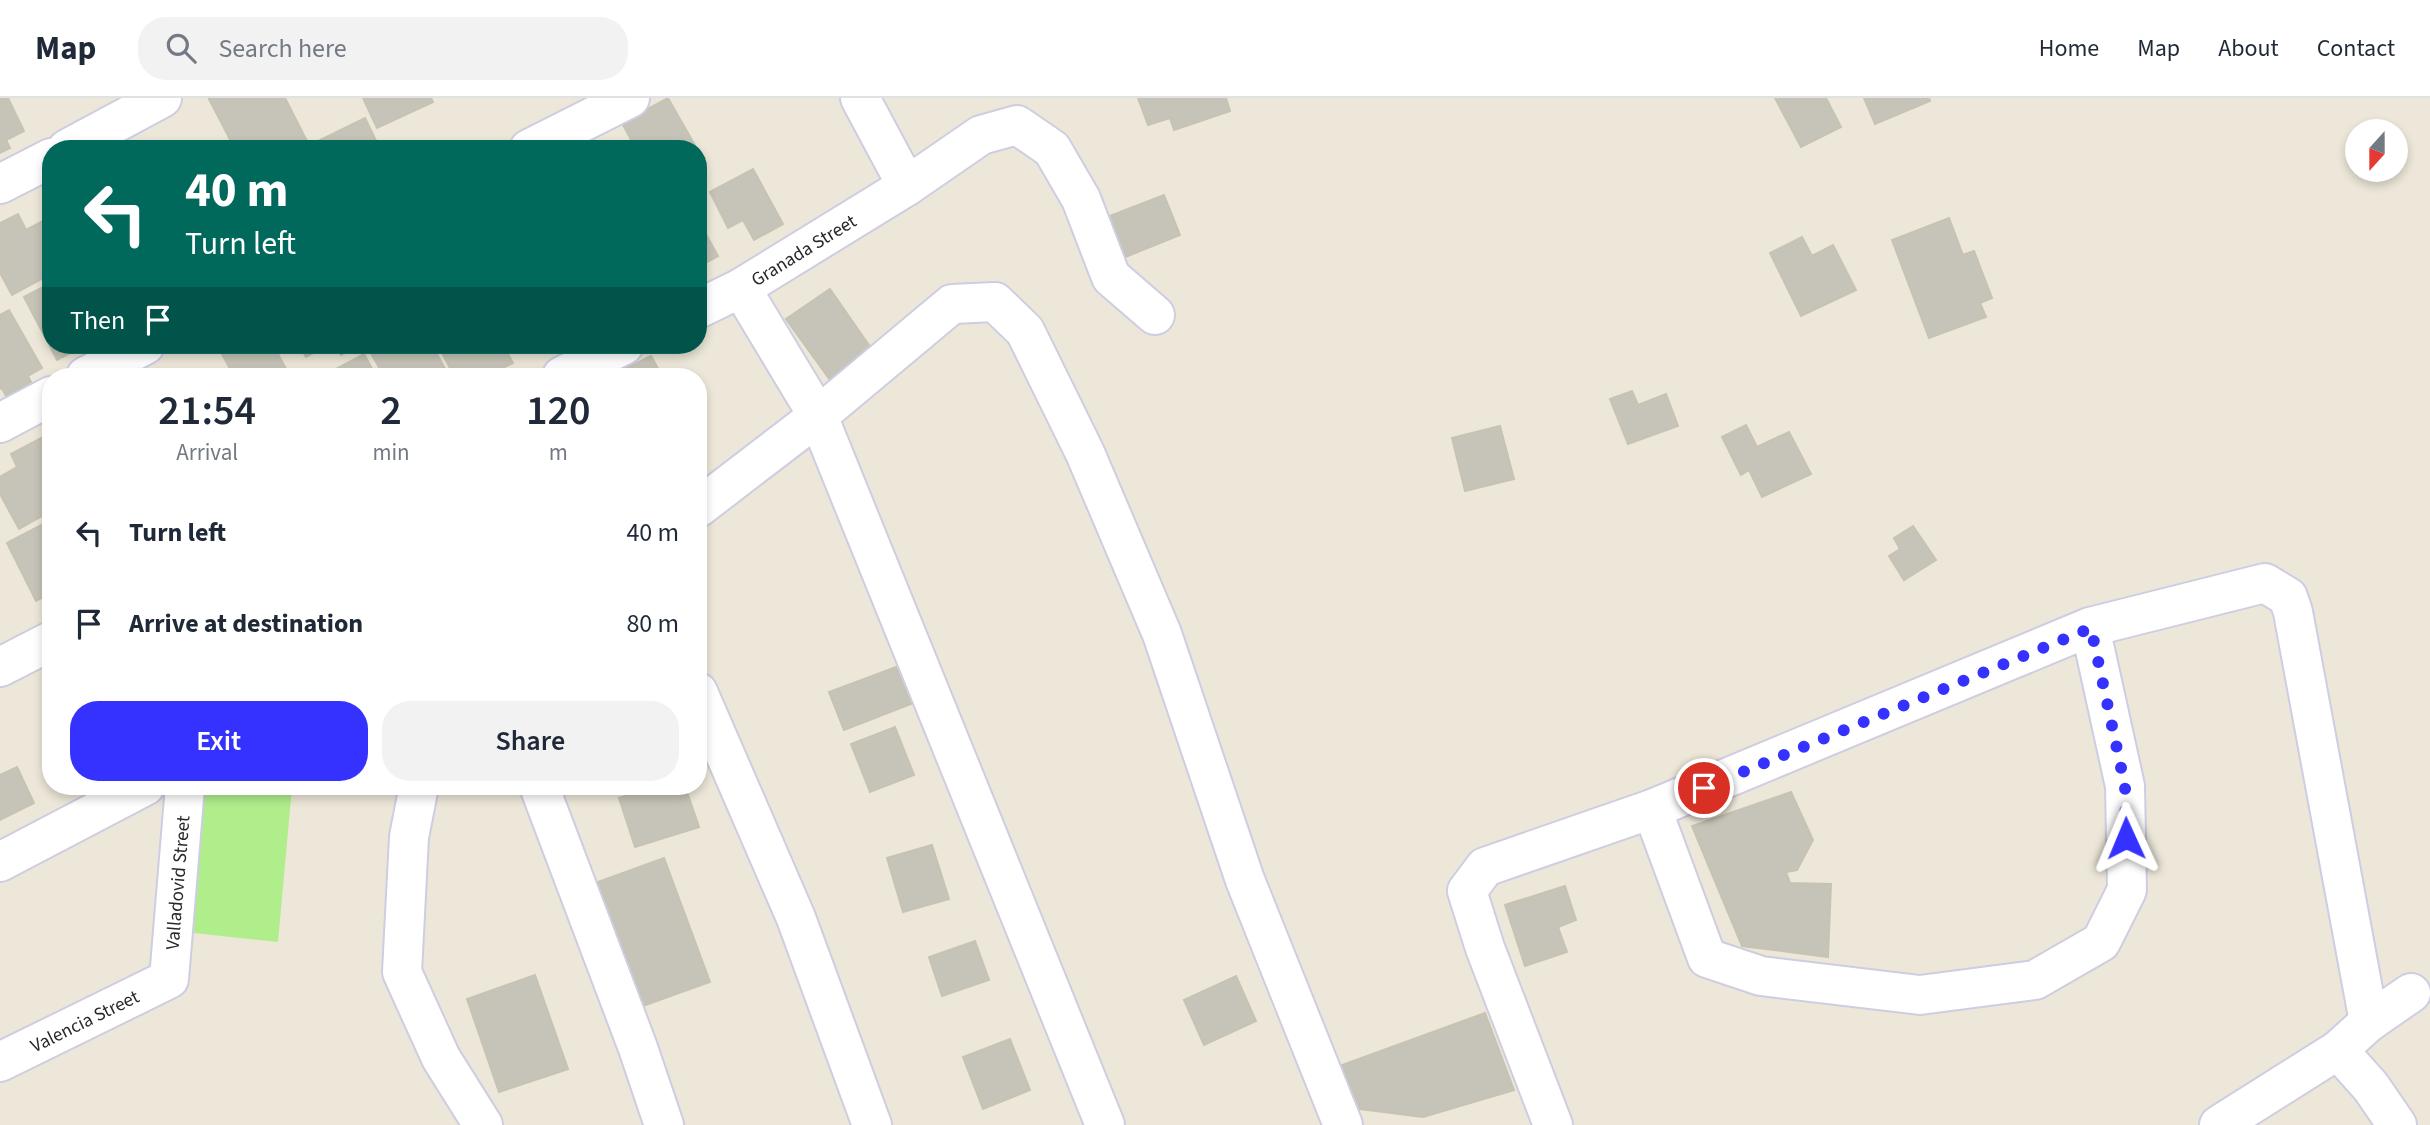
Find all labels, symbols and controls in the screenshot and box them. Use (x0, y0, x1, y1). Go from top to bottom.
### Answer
search box (138, 17, 628, 80)
text: Map (35, 25, 96, 72)
icon: search (162, 29, 200, 67)
text: Search here (218, 30, 347, 67)
text: Home (2039, 31, 2099, 66)
text: Map (2137, 31, 2180, 66)
text: About (2218, 31, 2279, 66)
text: Contact (2317, 31, 2395, 66)
north arrow (2345, 119, 2408, 182)
map controls (2345, 119, 2408, 182)
text: 40 m (185, 156, 289, 226)
icon: left (70, 168, 161, 259)
street label: Granada Street (746, 208, 862, 294)
text: Turn left (185, 221, 296, 267)
icon: arrive (139, 301, 177, 339)
text: Then (70, 302, 125, 339)
text: 21:54 (158, 381, 256, 441)
text: 2 (380, 381, 402, 441)
text: 120 (526, 381, 591, 441)
text: Arrival (176, 436, 238, 469)
text: min (372, 436, 410, 469)
text: m (549, 436, 568, 469)
icon: left (70, 514, 108, 552)
text: Turn left (129, 514, 226, 551)
text: 40 m (626, 514, 679, 551)
icon: arrive (70, 605, 108, 643)
text: Arrive at destination (129, 605, 363, 642)
text: 80 m (626, 605, 679, 642)
button: Exit (70, 701, 368, 781)
button: Share (382, 701, 679, 781)
pin (1674, 758, 1734, 818)
icon: arrive (1685, 769, 1723, 807)
position arrow (2089, 801, 2163, 875)
street label: Valladovid Street (159, 814, 198, 951)
street label: Valencia Street (26, 984, 144, 1060)

